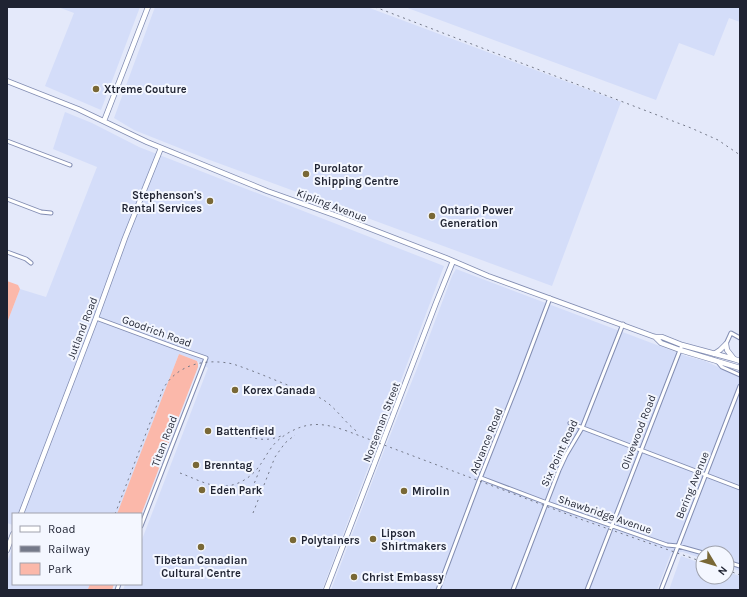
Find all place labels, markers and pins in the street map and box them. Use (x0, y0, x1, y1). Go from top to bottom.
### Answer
place label: Xtreme Couture (104, 83, 187, 96)
marker: Xtreme Couture (91, 84, 101, 94)
place label: Purolator Shipping Centre (314, 162, 399, 188)
marker: Purolator Shipping Centre (301, 169, 311, 179)
place label: Stephenson's Rental Services (121, 189, 202, 215)
marker: Stephenson's Rental Services (205, 196, 215, 206)
place label: Ontario Power Generation (440, 204, 514, 230)
marker: Ontario Power Generation (427, 211, 437, 221)
place label: Korex Canada (243, 384, 315, 397)
marker: Korex Canada (230, 385, 240, 395)
place label: Battenfield (216, 425, 275, 438)
marker: Battenfield (203, 426, 213, 436)
place label: Brenntag (204, 459, 253, 472)
marker: Brenntag (191, 460, 201, 470)
place label: Eden Park (210, 484, 263, 497)
marker: Eden Park (197, 485, 207, 495)
place label: Mirolin (412, 485, 450, 498)
marker: Mirolin (399, 486, 409, 496)
place label: Lipson Shirtmakers (381, 527, 447, 553)
place label: Polytainers (301, 534, 360, 547)
marker: Lipson Shirtmakers (368, 534, 378, 544)
marker: Polytainers (288, 535, 298, 545)
marker: Tibetan Canadian Cultural Centre (196, 542, 206, 552)
place label: Tibetan Canadian Cultural Centre (155, 554, 247, 580)
place label: Christ Embassy (362, 571, 444, 584)
marker: Christ Embassy (349, 572, 359, 582)

